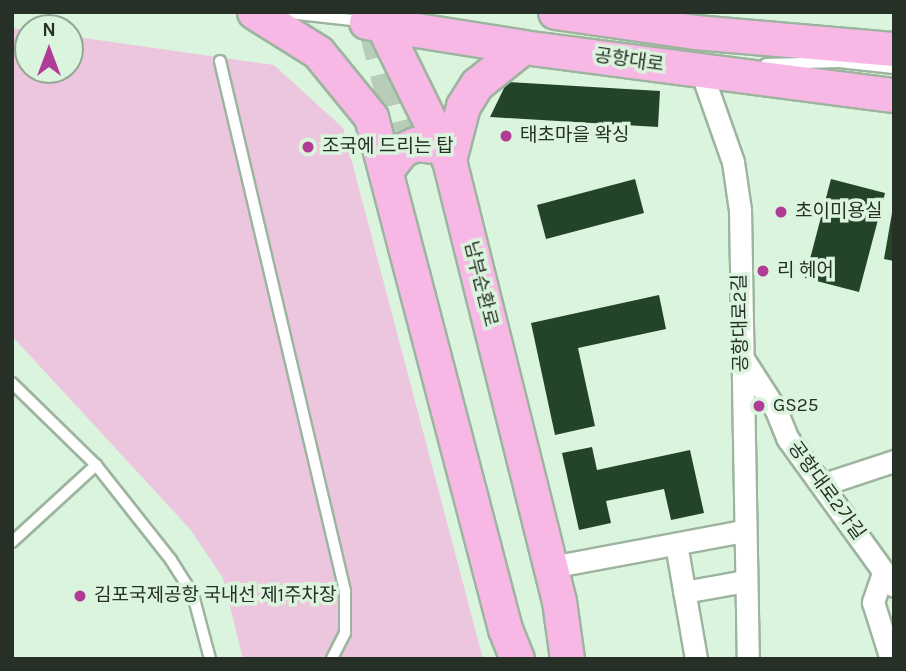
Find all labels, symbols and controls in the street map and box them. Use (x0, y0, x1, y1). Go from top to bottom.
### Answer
north arrow (14, 14, 84, 84)
text: N (42, 19, 56, 41)
street label: 공항대로 (593, 45, 665, 77)
place label: 태초마을 왁싱 (520, 125, 629, 147)
marker: 태초마을 왁싱 (498, 128, 514, 144)
place label: 조국에 드리는 탑 (322, 136, 453, 158)
marker: 조국에 드리는 탑 (300, 139, 316, 155)
place label: 초이미용실 (795, 201, 882, 223)
marker: 초이미용실 (773, 204, 789, 220)
street label: 남부순환로 (458, 239, 502, 329)
place label: 리 헤어 (777, 260, 834, 282)
marker: 리 헤어 (755, 263, 771, 279)
street label: 공항대로2길 (729, 274, 753, 372)
place label: GS25 (773, 395, 818, 417)
marker: GS25 (751, 398, 767, 414)
street label: 공항대로2가길 (783, 437, 869, 545)
place label: 김포국제공항 국내선 제1주차장 (94, 585, 337, 607)
marker: 김포국제공항 국내선 제1주차장 (72, 588, 88, 604)

